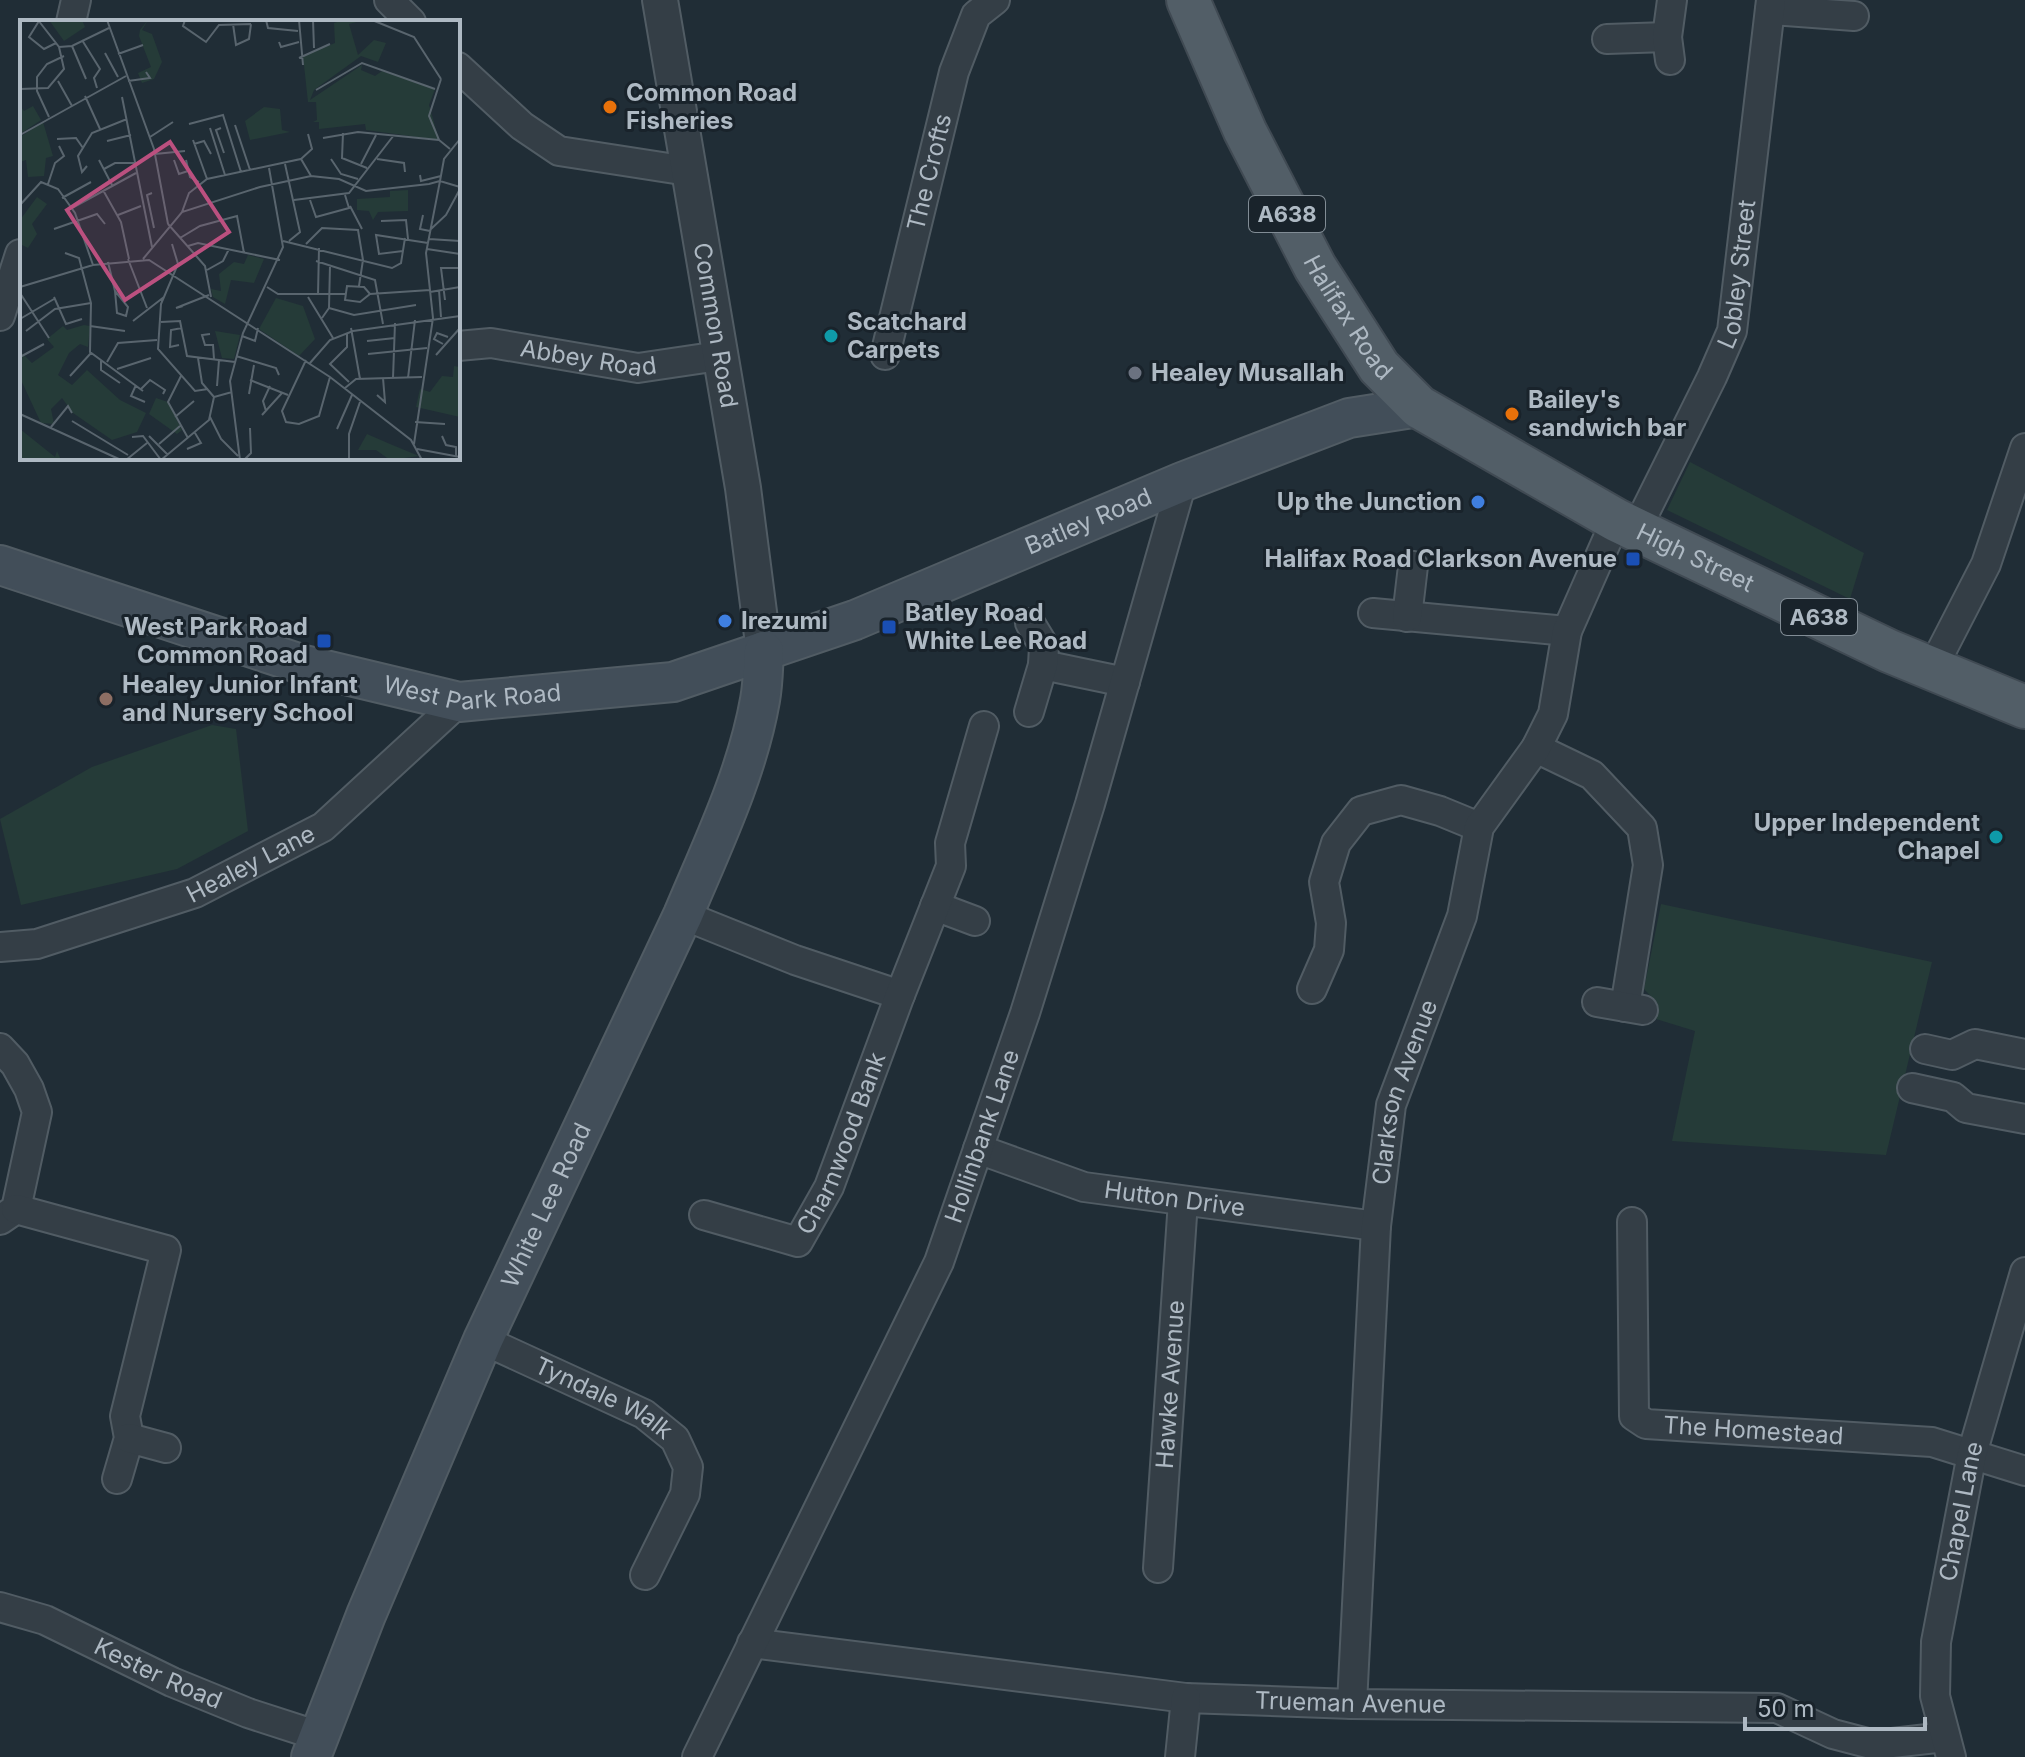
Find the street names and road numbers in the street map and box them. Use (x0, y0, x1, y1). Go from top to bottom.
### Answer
street label: The Crofts (901, 111, 957, 234)
road number: A638 (1249, 196, 1325, 232)
street label: Lobley Street (1711, 198, 1761, 353)
street label: Common Road (688, 240, 744, 410)
street label: Halifax Road (1297, 250, 1399, 386)
street label: Abbey Road (518, 333, 658, 382)
street label: Batley Road (1021, 481, 1156, 561)
street label: High Street (1632, 517, 1759, 598)
road number: A638 (1781, 599, 1857, 635)
street label: West Park Road (381, 669, 562, 716)
street label: Healey Lane (182, 819, 320, 909)
street label: Clarkson Avenue (1366, 995, 1443, 1187)
street label: Hollinbank Lane (939, 1046, 1025, 1227)
street label: Charnwood Bank (790, 1048, 892, 1239)
street label: White Lee Road (495, 1118, 597, 1292)
street label: Hutton Drive (1102, 1175, 1247, 1222)
street label: Hawke Avenue (1150, 1299, 1190, 1470)
street label: Tyndale Walk (530, 1351, 679, 1445)
street label: The Homestead (1662, 1410, 1844, 1450)
street label: Chapel Lane (1933, 1438, 1989, 1584)
street label: Kester Road (90, 1631, 226, 1715)
street label: Trueman Avenue (1254, 1685, 1446, 1719)

